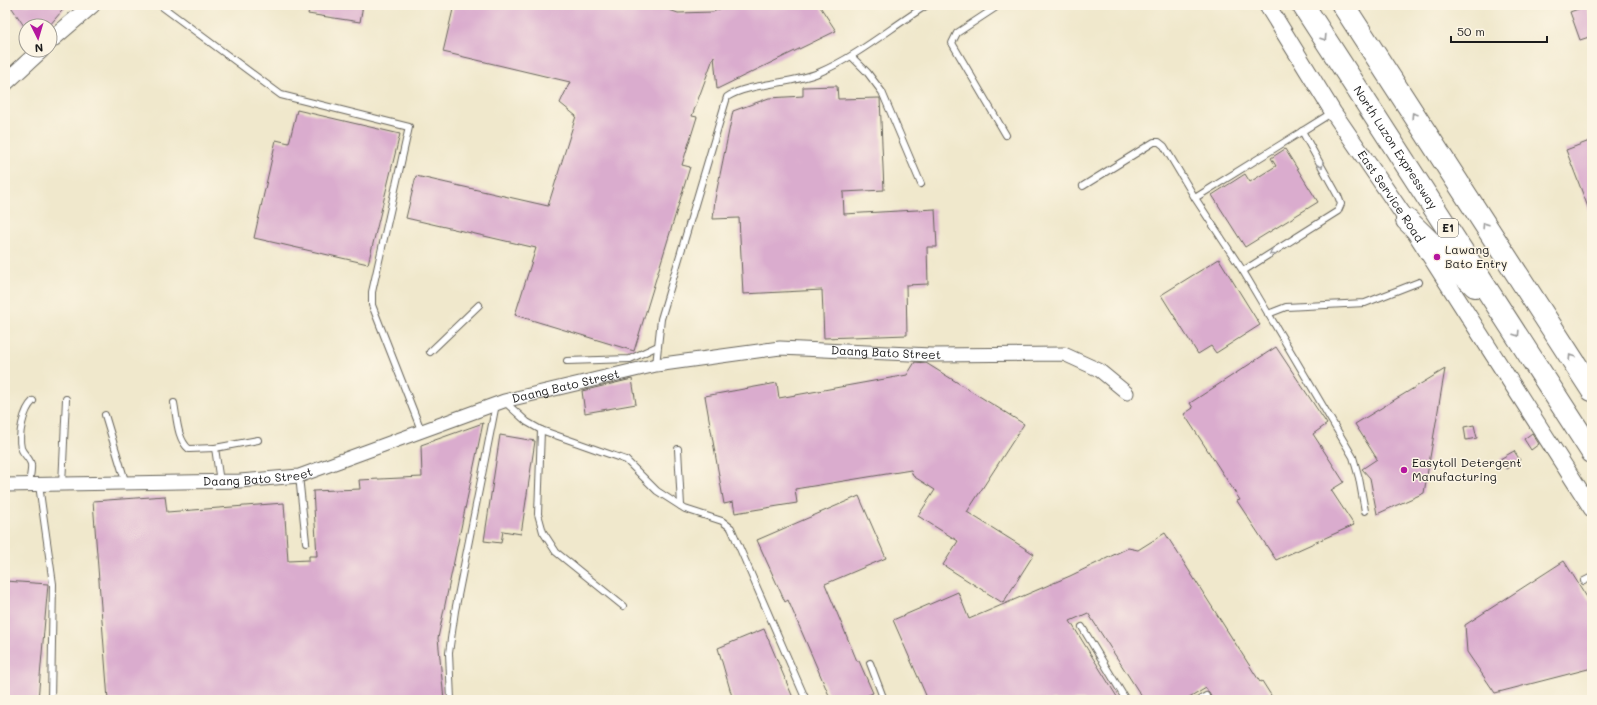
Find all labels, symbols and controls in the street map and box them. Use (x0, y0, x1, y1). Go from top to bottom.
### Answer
north arrow (18, 18, 58, 58)
scale bar (1451, 18, 1547, 44)
text: 50 m (1457, 23, 1485, 39)
one-way arrow (1319, 34, 1327, 41)
text: N (34, 41, 44, 56)
street label: North Luzon Expressway (1350, 83, 1442, 212)
one-way arrow (1412, 113, 1419, 120)
street label: East Service Road (1355, 147, 1428, 245)
one-way arrow (1316, 160, 1324, 168)
road number: E1 (1438, 219, 1458, 237)
one-way arrow (1483, 222, 1490, 229)
place label: Lawang Bato Entry (1445, 241, 1507, 271)
one-way arrow (1269, 248, 1276, 256)
marker: Lawang Bato Entry (1432, 252, 1442, 262)
one-way arrow (1512, 330, 1519, 337)
street label: Daang Bato Street (831, 341, 941, 362)
one-way arrow (1568, 354, 1576, 361)
street label: Daang Bato Street (510, 365, 621, 406)
place label: Easytoll Detergent Manufacturing (1412, 454, 1521, 484)
street label: Daang Bato Street (203, 463, 314, 489)
marker: Easytoll Detergent Manufacturing (1399, 465, 1409, 475)

